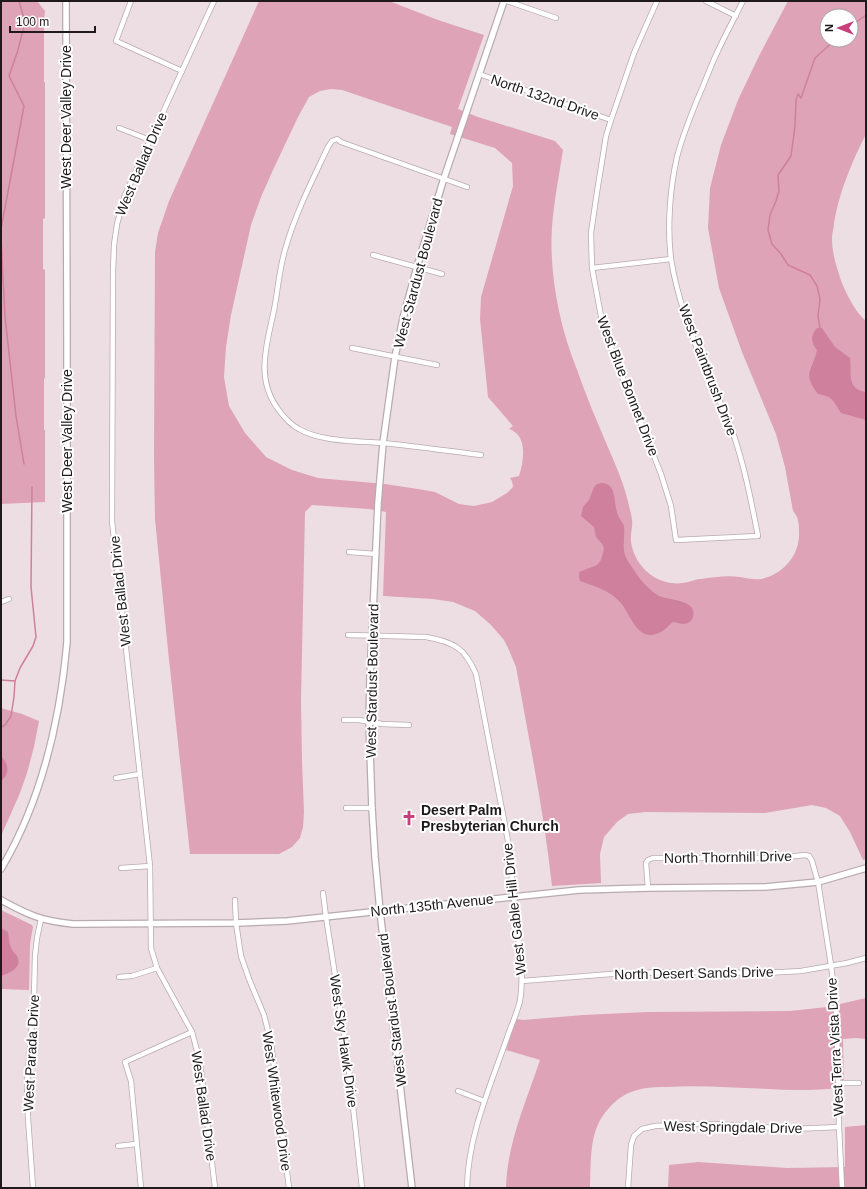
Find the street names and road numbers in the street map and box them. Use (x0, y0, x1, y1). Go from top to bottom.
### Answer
street label: West Deer Valley Drive (58, 45, 74, 189)
street label: North 132nd Drive (489, 71, 602, 123)
street label: West Ballad Drive (112, 110, 170, 218)
street label: West Stardust Boulevard (390, 196, 446, 350)
street label: West Paintbrush Drive (676, 302, 740, 438)
street label: West Blue Bonnet Drive (594, 314, 662, 458)
street label: West Deer Valley Drive (59, 369, 75, 513)
street label: West Ballad Drive (106, 535, 134, 647)
street label: West Stardust Boulevard (363, 604, 381, 758)
street label: West Gable Hill Drive (499, 842, 529, 976)
street label: North Thornhill Drive (664, 848, 792, 866)
street label: North 135th Avenue (370, 891, 494, 919)
street label: West Stardust Boulevard (375, 932, 409, 1088)
street label: North Desert Sands Drive (614, 964, 774, 982)
street label: West Sky Hawk Drive (327, 973, 361, 1109)
street label: West Terra Vista Drive (823, 977, 847, 1117)
street label: West Parada Drive (20, 994, 42, 1112)
street label: West Whitewood Drive (259, 1030, 295, 1172)
street label: West Ballad Drive (188, 1050, 220, 1162)
street label: West Springdale Drive (663, 1118, 803, 1136)

